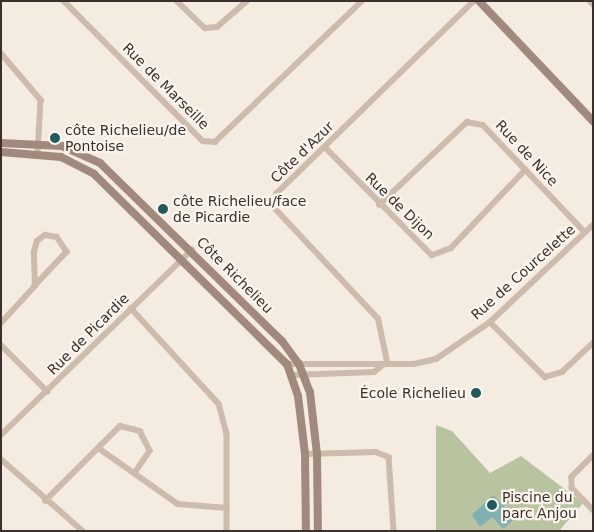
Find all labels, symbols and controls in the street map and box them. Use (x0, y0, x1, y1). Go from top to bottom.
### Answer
street label: Rue de Marseille (119, 39, 213, 133)
street label: Rue de Nice (492, 117, 562, 189)
street label: Côte d'Azur (267, 118, 337, 186)
place label: côte Richelieu/de Pontoise (65, 122, 186, 154)
marker: côte Richelieu/de Pontoise (49, 132, 61, 144)
street label: Rue de Dijon (362, 169, 438, 243)
place label: côte Richelieu/face de Picardie (173, 193, 306, 226)
marker: côte Richelieu/face de Picardie (157, 203, 169, 215)
street label: Rue de Courcelette (468, 221, 578, 323)
street label: Côte Richelieu (193, 233, 277, 317)
street label: Rue de Picardie (44, 290, 132, 378)
place label: École Richelieu (360, 385, 466, 401)
marker: École Richelieu (470, 387, 482, 399)
place label: Piscine du parc Anjou (502, 489, 577, 522)
marker: Piscine du parc Anjou (486, 499, 498, 511)

